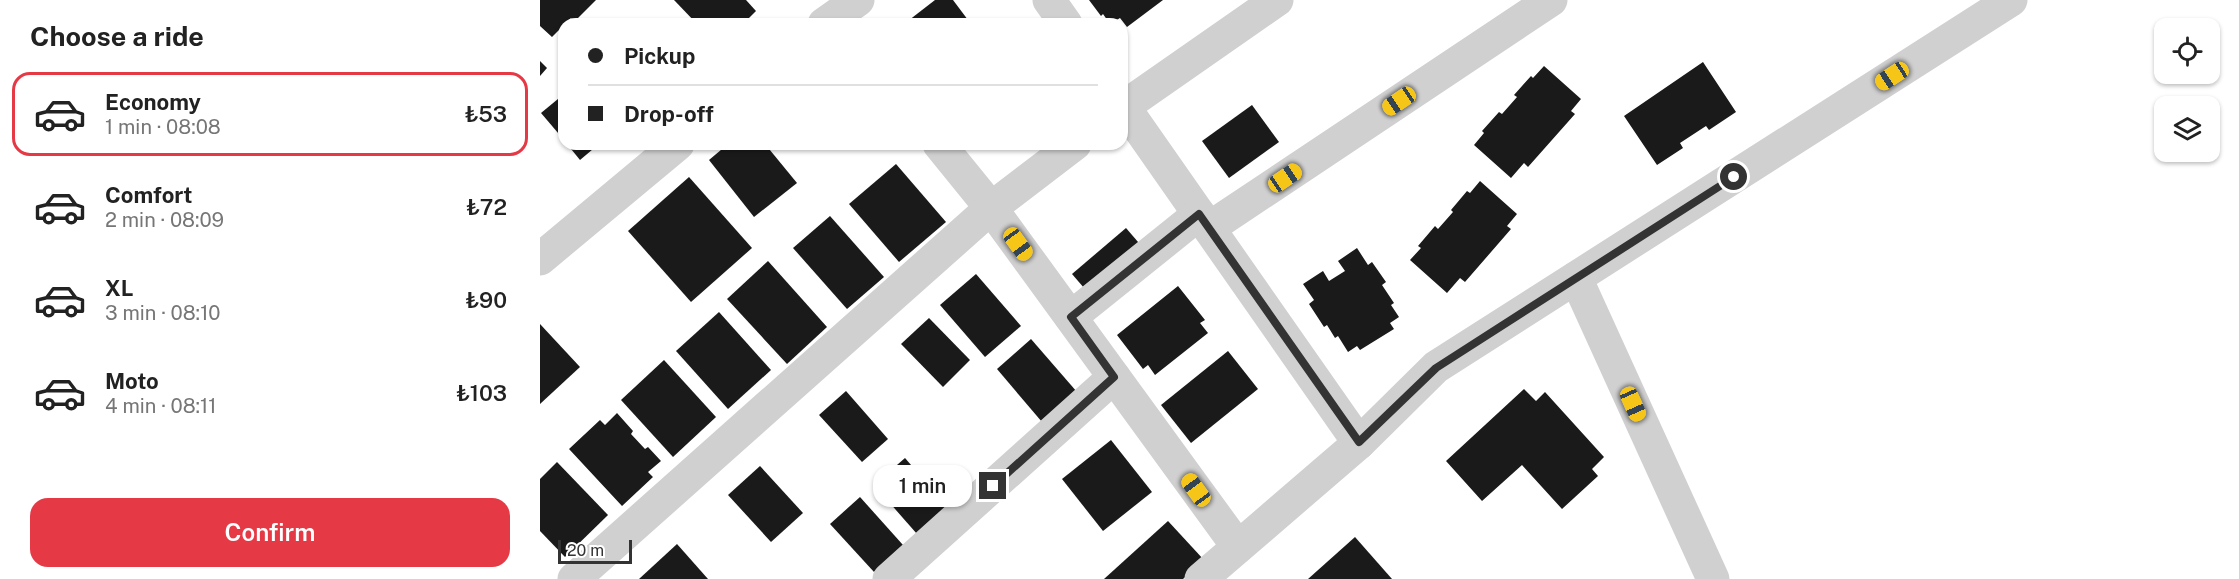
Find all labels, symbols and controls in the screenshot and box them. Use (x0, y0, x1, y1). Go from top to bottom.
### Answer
map controls (2154, 18, 2220, 162)
button: locate (2154, 18, 2220, 84)
text: Choose a ride (30, 20, 204, 52)
text: Pickup (624, 43, 695, 69)
car (1872, 59, 1912, 93)
car (1379, 83, 1419, 119)
icon: car (33, 87, 87, 141)
text: Economy (105, 89, 201, 115)
button: layers (2154, 96, 2220, 162)
text: ₺53 (465, 101, 507, 127)
text: Drop-off (624, 101, 714, 127)
text: 1 min · 08:08 (105, 115, 221, 139)
car (1265, 160, 1305, 196)
route start (1720, 163, 1747, 190)
icon: car (33, 180, 87, 234)
text: Comfort (105, 182, 192, 208)
text: ₺72 (466, 194, 507, 220)
text: 2 min · 08:09 (105, 208, 224, 232)
car (1000, 224, 1036, 264)
icon: car (33, 273, 87, 327)
text: XL (105, 275, 133, 301)
text: ₺90 (466, 287, 507, 313)
text: 3 min · 08:10 (105, 301, 221, 325)
icon: car (33, 366, 87, 420)
text: Moto (105, 368, 159, 394)
text: ₺103 (456, 380, 507, 406)
car (1617, 384, 1649, 424)
text: 4 min · 08:11 (105, 394, 216, 418)
callout: 1 min (873, 465, 972, 507)
car (1178, 470, 1214, 510)
route end (979, 472, 1006, 499)
text: 1 min (899, 474, 946, 498)
button: Confirm (30, 498, 510, 567)
scale bar (558, 537, 632, 564)
text: 20 m (567, 541, 604, 560)

